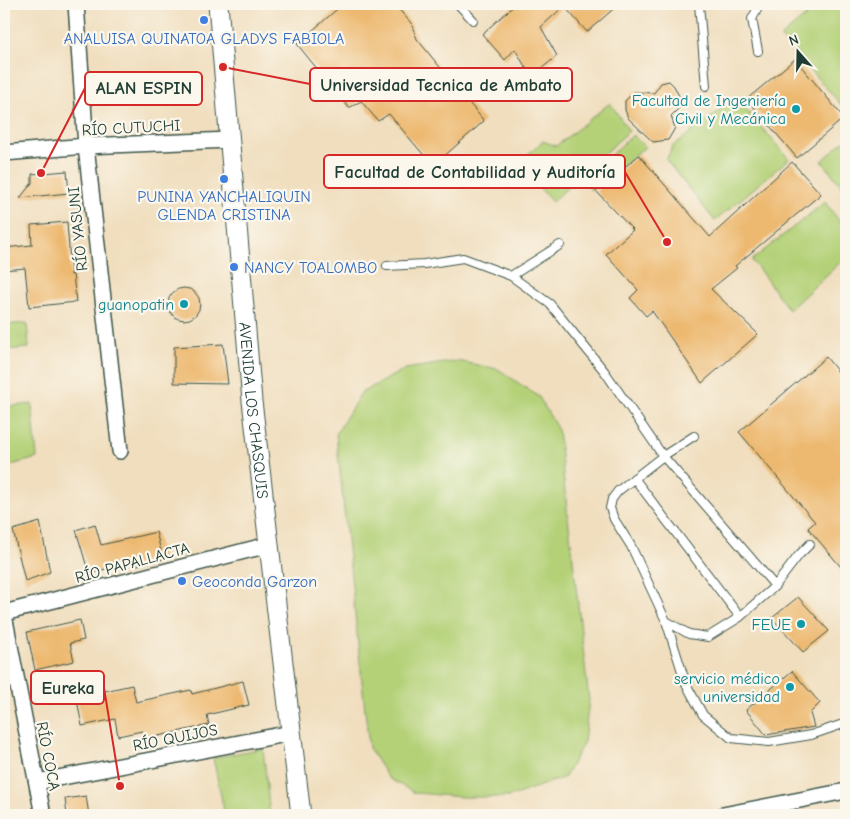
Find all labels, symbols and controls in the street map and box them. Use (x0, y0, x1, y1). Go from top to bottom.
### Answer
marker: ANALUISA QUINATOA GLADYS FABIOLA (198, 14, 210, 26)
north arrow (772, 28, 822, 78)
place label: ANALUISA QUINATOA GLADYS FABIOLA (64, 30, 344, 48)
text: N (787, 31, 801, 50)
callout: Universidad Tecnica de Ambato (310, 68, 572, 101)
callout: ALAN ESPIN (85, 72, 202, 105)
text: Universidad Tecnica de Ambato (320, 75, 562, 96)
text: ALAN ESPIN (96, 78, 192, 99)
place label: Facultad de Ingeniería Civil y Mecánica (632, 92, 786, 128)
marker: Facultad de Ingeniería Civil y Mecánica (790, 103, 802, 115)
street label: RÍO CUTUCHI (81, 115, 181, 140)
callout: Facultad de Contabilidad y Auditoría (324, 155, 625, 188)
text: Facultad de Contabilidad y Auditoría (334, 162, 616, 183)
marker: PUNINA YANCHALIQUIN GLENDA CRISTINA (218, 173, 230, 185)
street label: RÍO YASUNI (64, 186, 91, 272)
place label: PUNINA YANCHALIQUIN GLENDA CRISTINA (137, 188, 311, 224)
place label: NANCY TOALOMBO (244, 259, 377, 277)
marker: NANCY TOALOMBO (228, 261, 240, 273)
place label: guanopatin (98, 296, 174, 314)
marker: guanopatin (178, 298, 190, 310)
street label: AVENIDA LOS CHASQUIS (235, 321, 272, 500)
street label: RÍO PAPALLACTA (73, 538, 191, 587)
place label: Geoconda Garzon (192, 573, 317, 591)
marker: Geoconda Garzon (176, 575, 188, 587)
place label: FEUE (751, 616, 791, 634)
marker: FEUE (795, 618, 807, 630)
place label: servicio médico universidad (674, 670, 780, 706)
callout: Eureka (31, 671, 104, 704)
text: Eureka (41, 678, 95, 699)
marker: servicio médico universidad (784, 681, 796, 693)
street label: RÍO COCA (32, 720, 65, 792)
street label: RÍO QUIJOS (131, 720, 219, 755)

